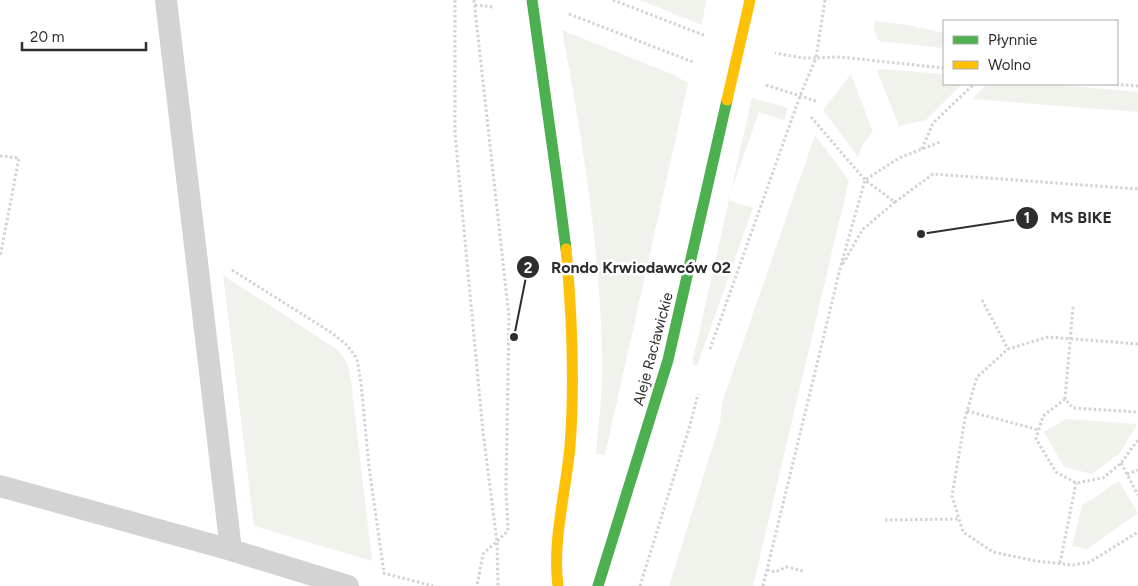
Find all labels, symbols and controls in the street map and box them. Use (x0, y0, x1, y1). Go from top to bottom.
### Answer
scale bar (22, 20, 146, 52)
legend (943, 20, 1118, 85)
text: 20 m (30, 28, 64, 46)
text: Płynnie (988, 31, 1037, 49)
text: Wolno (988, 56, 1031, 74)
callout: MS BIKE (1015, 202, 1121, 233)
text: MS BIKE (1050, 208, 1112, 227)
text: 1 (1024, 209, 1030, 227)
callout: Rondo Krwiodawców 02 (516, 252, 741, 283)
text: Rondo Krwiodawców 02 (551, 258, 731, 277)
text: 2 (524, 259, 533, 277)
street label: Aleje Racławickie (629, 290, 677, 408)

